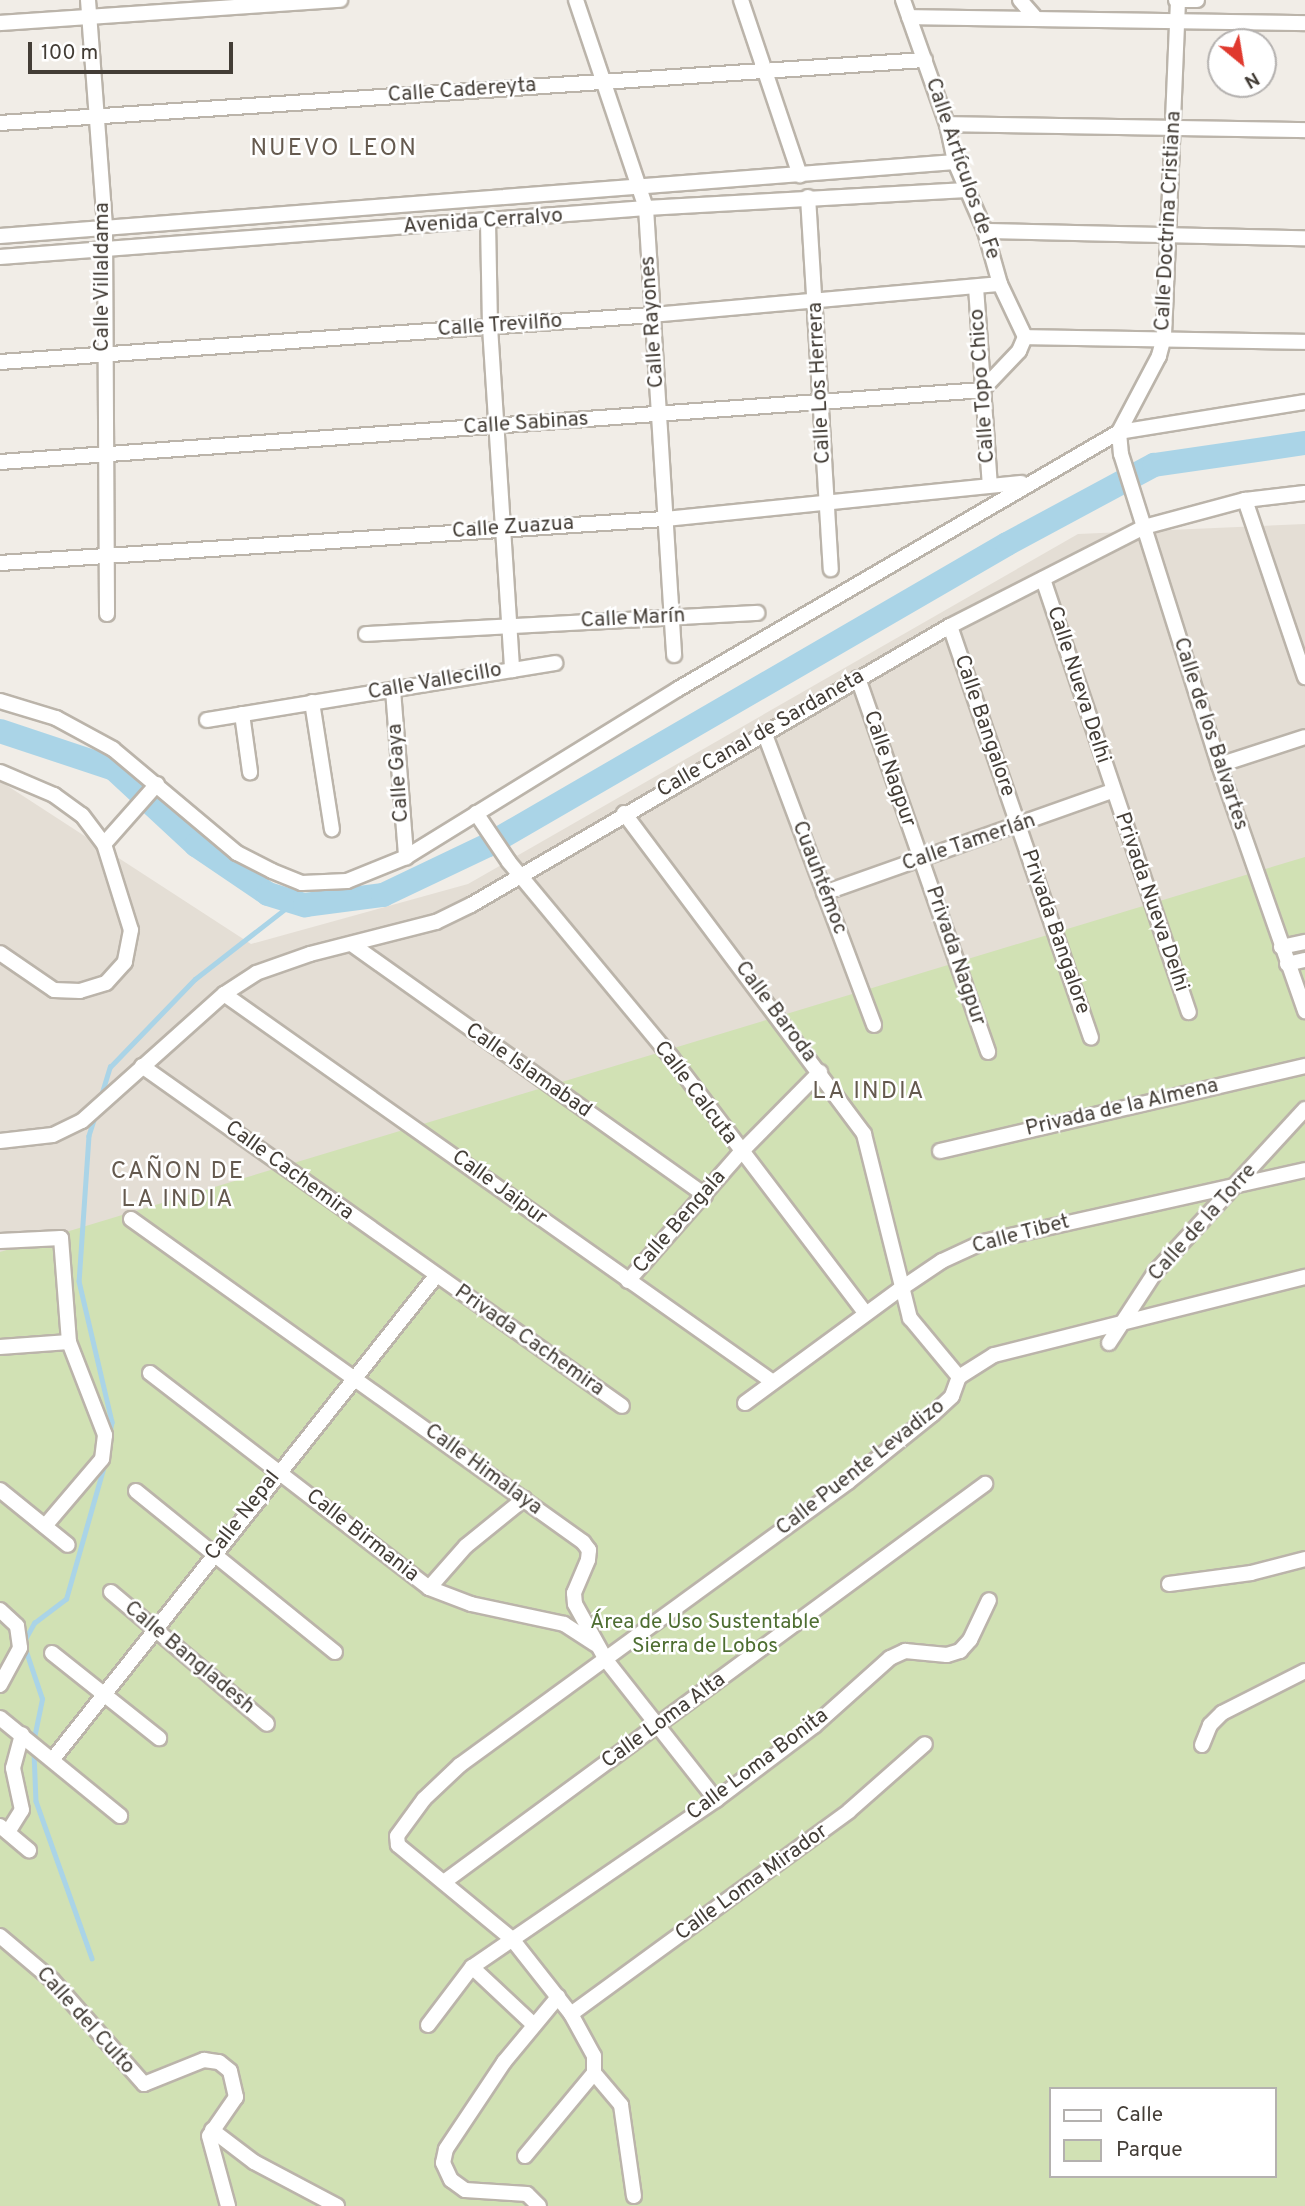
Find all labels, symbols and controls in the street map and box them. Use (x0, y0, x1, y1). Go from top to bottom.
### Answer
scale bar (32, 28, 236, 72)
north arrow (1207, 28, 1277, 98)
text: 100 m (41, 40, 98, 67)
text: N (1240, 66, 1263, 93)
street label: Calle Cadereyta (387, 73, 537, 109)
street label: Calle Artículos de Fe (919, 74, 1005, 264)
street label: Calle Doctrina Cristiana (1151, 110, 1187, 332)
district label: NUEVO LEON (251, 136, 417, 164)
street label: Calle Villaldama (90, 202, 116, 352)
street label: Avenida Cerralvo (402, 204, 564, 240)
street label: Calle Rayones (636, 255, 670, 389)
street label: Calle Los Herrera (803, 301, 837, 465)
street label: Calle Topo Chico (965, 307, 1001, 465)
street label: Calle Trevilño (436, 309, 564, 343)
street label: Calle Sabinas (463, 407, 589, 441)
street label: Calle Zuazua (451, 511, 575, 545)
street label: Calle Nueva Delhi (1041, 603, 1115, 767)
street label: Calle Marín (580, 604, 686, 634)
street label: Calle de los Balvartes (1167, 635, 1253, 833)
street label: Calle Bangalore (948, 652, 1020, 800)
street label: Calle Vallecillo (366, 658, 504, 706)
street label: Calle Canal de Sardaneta (653, 664, 869, 804)
street label: Calle Nagpur (857, 707, 921, 831)
street label: Calle Gaya (383, 723, 415, 823)
street label: Calle Tamerlán (899, 808, 1039, 878)
street label: Privada Nueva Delhi (1108, 809, 1194, 995)
street label: Cuauhtémoc (786, 818, 852, 938)
street label: Privada Bangalore (1015, 846, 1095, 1018)
street label: Privada Nagpur (919, 883, 991, 1029)
street label: Calle Baroda (729, 957, 821, 1067)
street label: Calle Islamabad (460, 1018, 596, 1124)
street label: Calle Calcuta (648, 1036, 742, 1150)
street label: Privada de la Almena (1023, 1073, 1221, 1143)
district label: LA INDIA (813, 1079, 925, 1107)
street label: Calle Cachemira (220, 1116, 358, 1226)
street label: Calle Jaipur (446, 1145, 552, 1231)
district label: CAÑON DE LA INDIA (112, 1159, 244, 1215)
street label: Calle de la Torre (1143, 1159, 1263, 1287)
street label: Calle Bengala (628, 1165, 732, 1279)
street label: Calle Tibet (969, 1210, 1073, 1260)
street label: Privada Cachemira (449, 1280, 609, 1402)
street label: Calle Puente Levadizo (772, 1394, 950, 1542)
street label: Calle Himalaya (419, 1419, 547, 1521)
street label: Calle Nepal (200, 1466, 286, 1566)
street label: Calle Birmania (300, 1484, 424, 1588)
street label: Calle Bangladesh (119, 1596, 259, 1720)
park label: Área de Uso Sustentable Sierra de Lobos (590, 1610, 820, 1660)
street label: Calle Loma Alta (597, 1667, 731, 1775)
street label: Calle Loma Bonita (682, 1704, 834, 1826)
street label: Calle Loma Mirador (671, 1819, 833, 1947)
street label: Calle del Culto (30, 1962, 140, 2080)
legend (1050, 2087, 1277, 2178)
text: Calle (1116, 2102, 1163, 2129)
text: Parque (1116, 2137, 1183, 2164)

